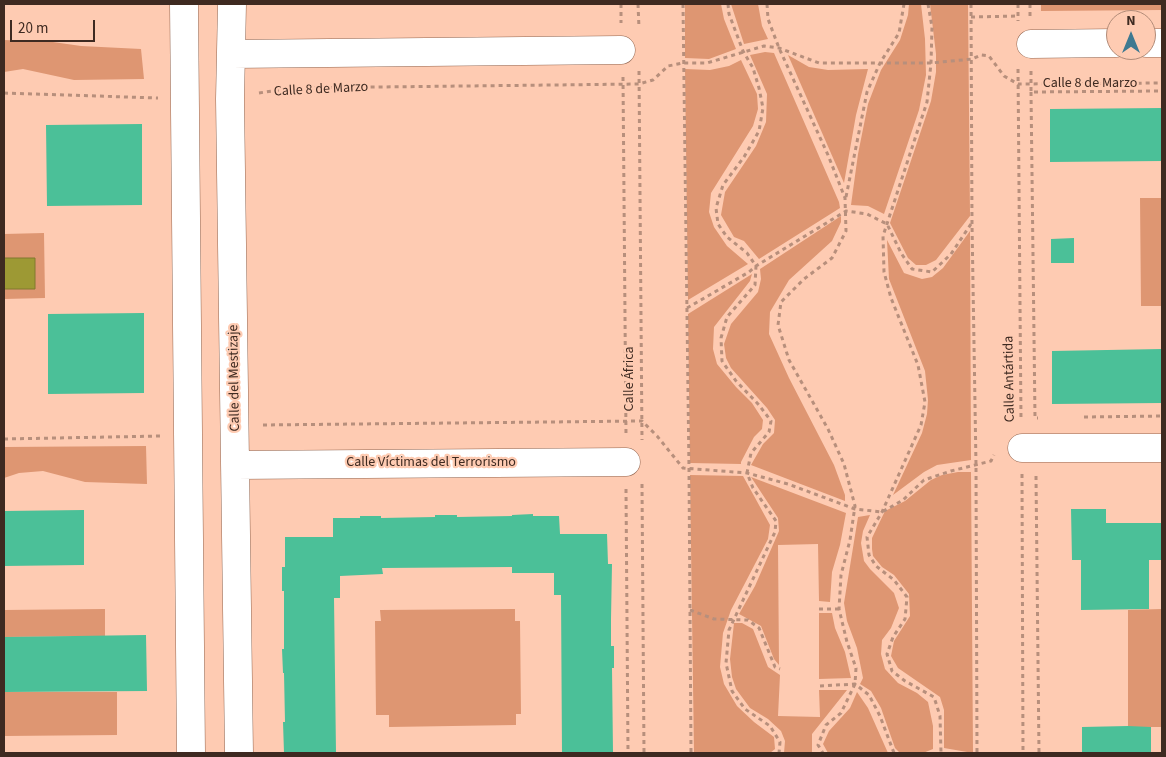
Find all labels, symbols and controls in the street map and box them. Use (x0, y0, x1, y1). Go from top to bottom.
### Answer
scale bar (12, 10, 98, 42)
north arrow (1106, 10, 1156, 60)
text: N (1126, 11, 1136, 31)
text: 20 m (18, 18, 48, 39)
street label: Calle 8 de Marzo (1043, 76, 1137, 92)
street label: Calle 8 de Marzo (273, 79, 369, 101)
street label: Calle del Mestizaje (226, 324, 244, 432)
street label: Calle Antártida (1001, 336, 1019, 422)
street label: Calle África (622, 346, 638, 412)
street label: Calle Víctimas del Terrorismo (346, 455, 516, 471)

